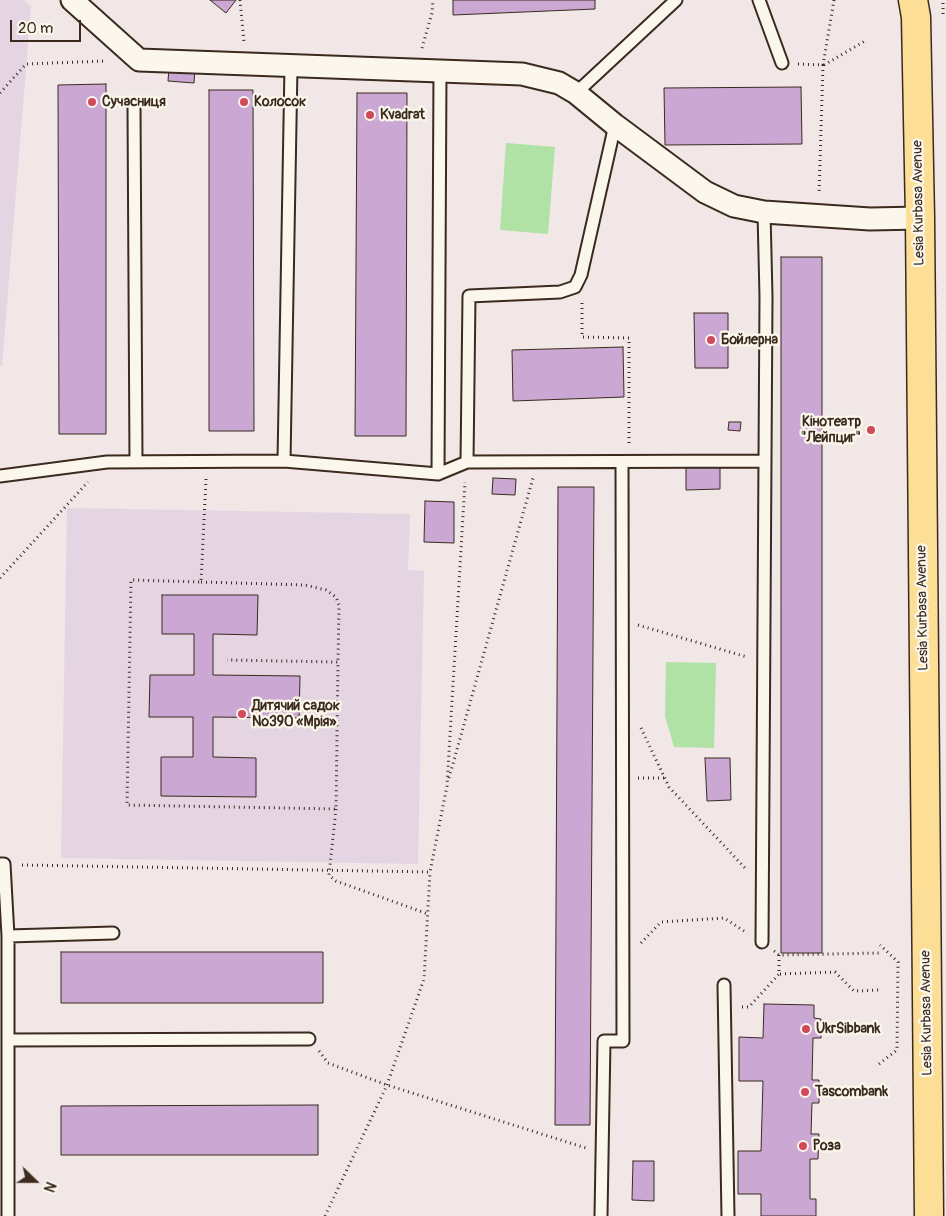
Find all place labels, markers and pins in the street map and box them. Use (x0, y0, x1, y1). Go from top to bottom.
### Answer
place label: Сучасниця (102, 94, 166, 110)
place label: Колосок (254, 94, 306, 110)
marker: Сучасниця (86, 96, 98, 108)
marker: Колосок (238, 96, 250, 108)
place label: Kvadrat (380, 107, 425, 123)
marker: Kvadrat (364, 109, 376, 121)
place label: Бойлерна (721, 332, 778, 348)
marker: Бойлерна (705, 334, 717, 346)
place label: Кінотеатр "Лейпциг" (801, 414, 861, 447)
marker: Кінотеатр "Лейпциг" (865, 424, 877, 436)
place label: Дитячий садок №390 «Мрія» (252, 698, 340, 730)
marker: Дитячий садок №390 «Мрія» (236, 708, 248, 720)
place label: UkrSibbank (816, 1021, 880, 1037)
marker: UkrSibbank (800, 1023, 812, 1035)
place label: Tascombank (815, 1084, 888, 1100)
marker: Tascombank (799, 1086, 811, 1098)
place label: Роза (813, 1138, 841, 1154)
marker: Роза (797, 1140, 809, 1152)

